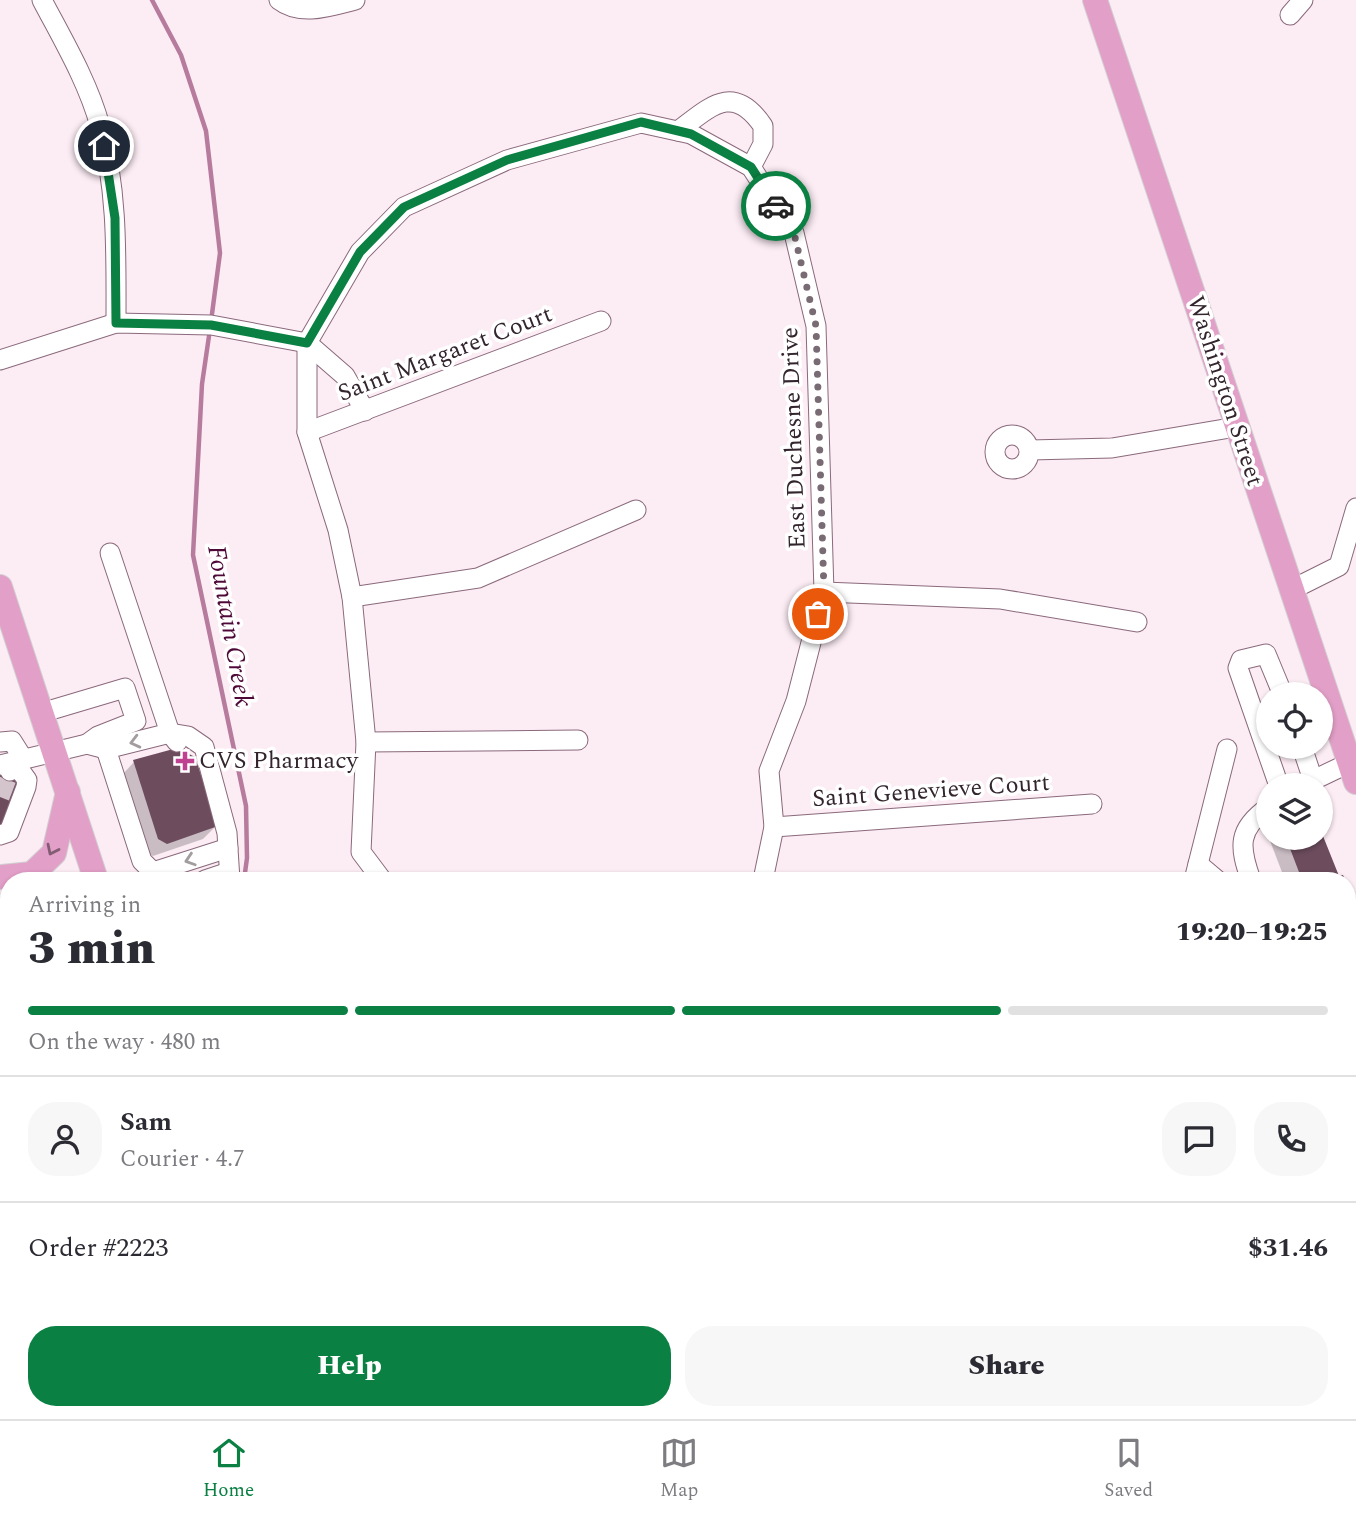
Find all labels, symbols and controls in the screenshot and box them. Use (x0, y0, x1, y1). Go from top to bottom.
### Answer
pin (74, 116, 134, 176)
icon: home (85, 127, 123, 165)
courier (741, 171, 811, 241)
icon: car (757, 187, 795, 225)
street label: Washington Street (1177, 291, 1273, 491)
street label: Saint Margaret Court (332, 296, 558, 412)
street label: East Duchesne Drive (772, 326, 816, 550)
water label: Fountain Creek (196, 542, 264, 710)
pin (788, 584, 848, 644)
icon: bag (799, 595, 837, 633)
map controls (1256, 682, 1333, 850)
button: locate (1256, 682, 1333, 759)
one-way arrow (130, 734, 142, 748)
place label: CVS Pharmacy (199, 743, 360, 779)
marker: CVS Pharmacy (177, 753, 193, 769)
street label: Saint Genevieve Court (811, 765, 1051, 817)
button: layers (1256, 773, 1333, 850)
one-way arrow (47, 843, 60, 856)
one-way arrow (185, 852, 197, 866)
text: Arriving in (28, 888, 141, 923)
text: 19:20–19:25 (1176, 912, 1328, 952)
text: 3 min (28, 914, 155, 984)
text: On the way · 480 m (28, 1025, 221, 1060)
button: person (28, 1102, 102, 1176)
text: Sam (120, 1102, 172, 1142)
button: chat (1162, 1102, 1236, 1176)
button: phone (1254, 1102, 1328, 1176)
text: Courier · 4.7 (120, 1142, 245, 1177)
text: Order #2223 (28, 1228, 168, 1268)
text: $31.46 (1248, 1228, 1328, 1268)
button: Help (28, 1326, 671, 1406)
button: Share (685, 1326, 1328, 1406)
tab: Home (203, 1434, 254, 1505)
tab: Map (660, 1434, 698, 1505)
tab: Saved (1104, 1434, 1153, 1505)

